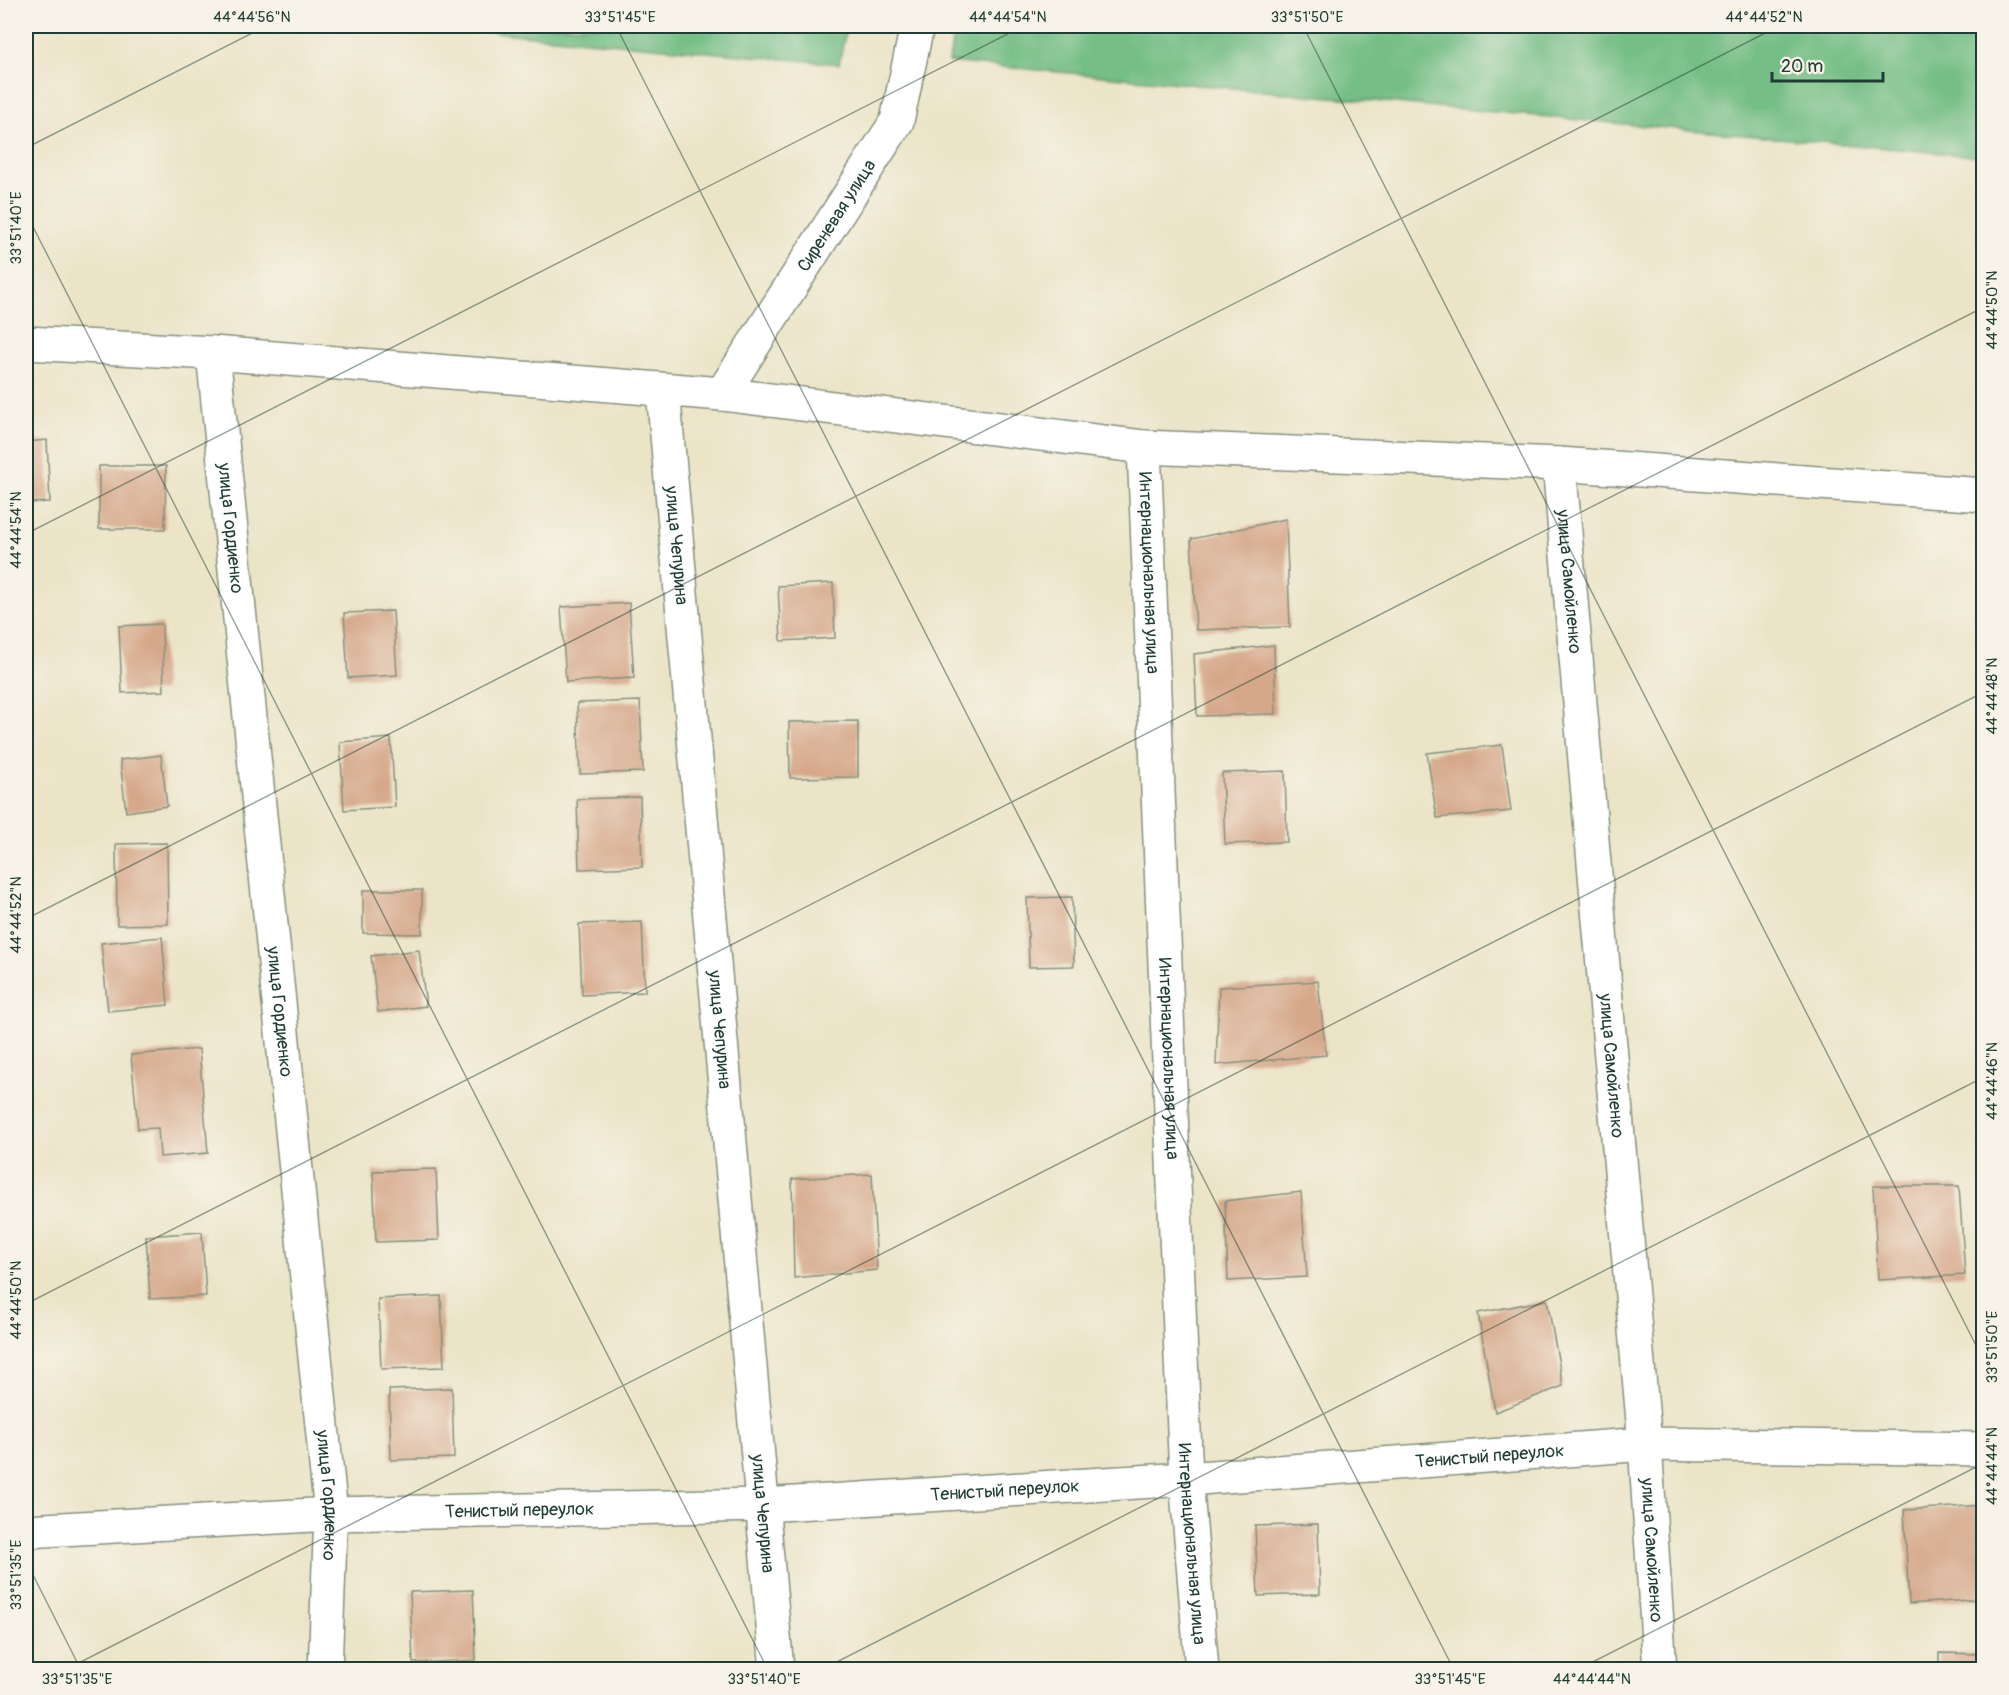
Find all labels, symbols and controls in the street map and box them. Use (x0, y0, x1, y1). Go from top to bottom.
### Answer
text: 44°44'56"N (213, 8, 291, 27)
text: 33°51'45"E (585, 8, 656, 27)
text: 44°44'54"N (969, 8, 1047, 27)
text: 33°51'50"E (1271, 8, 1343, 27)
text: 44°44'52"N (1725, 8, 1803, 27)
scale bar (1772, 45, 1883, 83)
text: 20 m (1781, 55, 1823, 78)
street label: Сиреневая улица (792, 155, 881, 276)
text: 33°51'40"E (7, 191, 26, 265)
text: 44°44'50"N (1983, 271, 2002, 349)
street label: улица Гордиенко (213, 461, 249, 595)
street label: Интернациональная улица (1134, 471, 1165, 674)
street label: улица Чепурина (660, 484, 694, 606)
text: 44°44'54"N (7, 491, 26, 569)
street label: улица Самойленко (1551, 507, 1587, 655)
text: 44°44'48"N (1983, 658, 2002, 734)
text: 44°44'52"N (7, 876, 26, 954)
street label: улица Гордиенко (262, 944, 298, 1078)
street label: Интернациональная улица (1153, 957, 1184, 1160)
street label: улица Чепурина (703, 968, 737, 1090)
street label: улица Самойленко (1594, 992, 1630, 1139)
text: 44°44'46"N (1983, 1042, 2002, 1120)
text: 44°44'50"N (7, 1261, 26, 1339)
text: 33°51'50"E (1983, 1311, 2002, 1383)
text: 44°44'44"N (1983, 1427, 2002, 1505)
street label: улица Гордиенко (311, 1428, 343, 1561)
street label: Тенистый переулок (1414, 1439, 1565, 1473)
street label: Интернациональная улица (1173, 1443, 1211, 1646)
street label: улица Чепурина (746, 1452, 780, 1574)
street label: Тенистый переулок (930, 1474, 1080, 1506)
street label: улица Самойленко (1636, 1476, 1668, 1623)
street label: Тенистый переулок (445, 1497, 594, 1523)
text: 33°51'35"E (7, 1539, 26, 1610)
text: 33°51'35"E (42, 1670, 113, 1689)
text: 33°51'40"E (727, 1670, 801, 1689)
text: 33°51'45"E (1415, 1670, 1486, 1689)
text: 44°44'44"N (1553, 1670, 1631, 1689)

